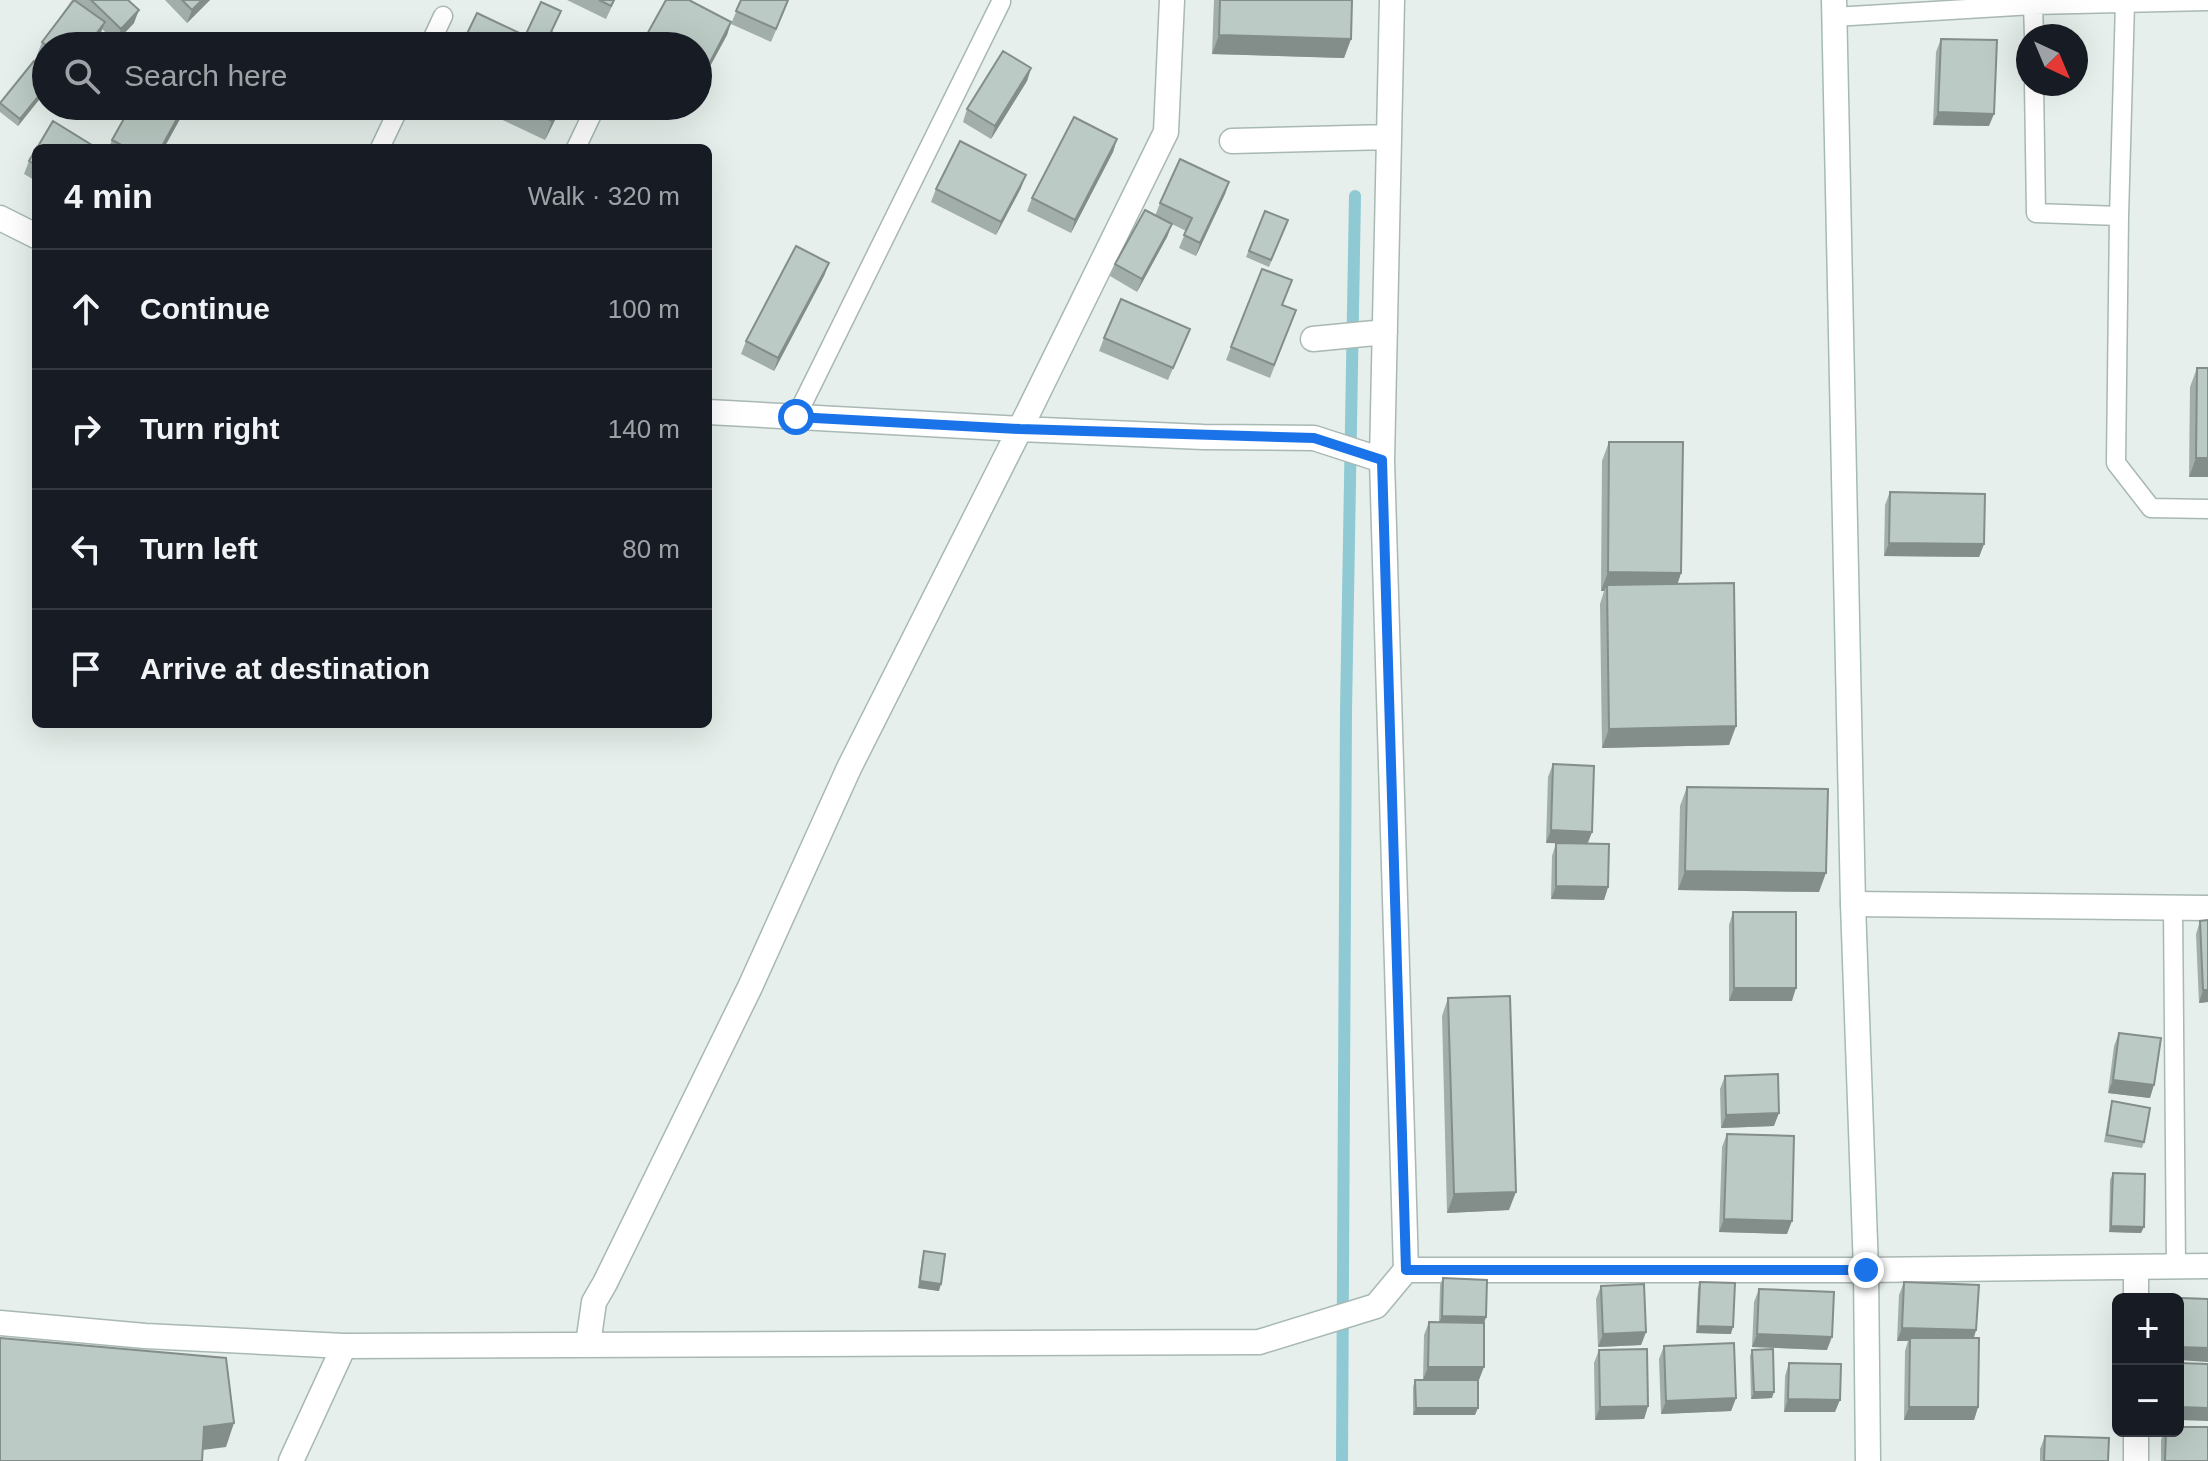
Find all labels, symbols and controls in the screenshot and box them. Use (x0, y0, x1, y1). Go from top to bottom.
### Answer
north arrow (2016, 24, 2088, 96)
search box (32, 32, 712, 120)
icon: search (60, 54, 104, 98)
text: Search here (124, 59, 287, 92)
text: 4 min (64, 177, 153, 215)
text: Walk · 320 m (528, 181, 680, 211)
icon: ahead (64, 287, 108, 331)
text: Continue (140, 292, 270, 325)
text: 100 m (608, 294, 680, 324)
route start (778, 399, 814, 435)
icon: right (64, 407, 108, 451)
text: Turn right (140, 412, 279, 445)
text: 140 m (608, 414, 680, 444)
icon: left (64, 527, 108, 571)
text: Turn left (140, 532, 258, 565)
text: 80 m (622, 534, 680, 564)
icon: arrive (64, 647, 108, 691)
text: Arrive at destination (140, 652, 430, 685)
route end (1848, 1252, 1884, 1288)
map controls (2112, 1293, 2184, 1437)
button: + (2112, 1293, 2184, 1365)
button: − (2112, 1365, 2184, 1437)

